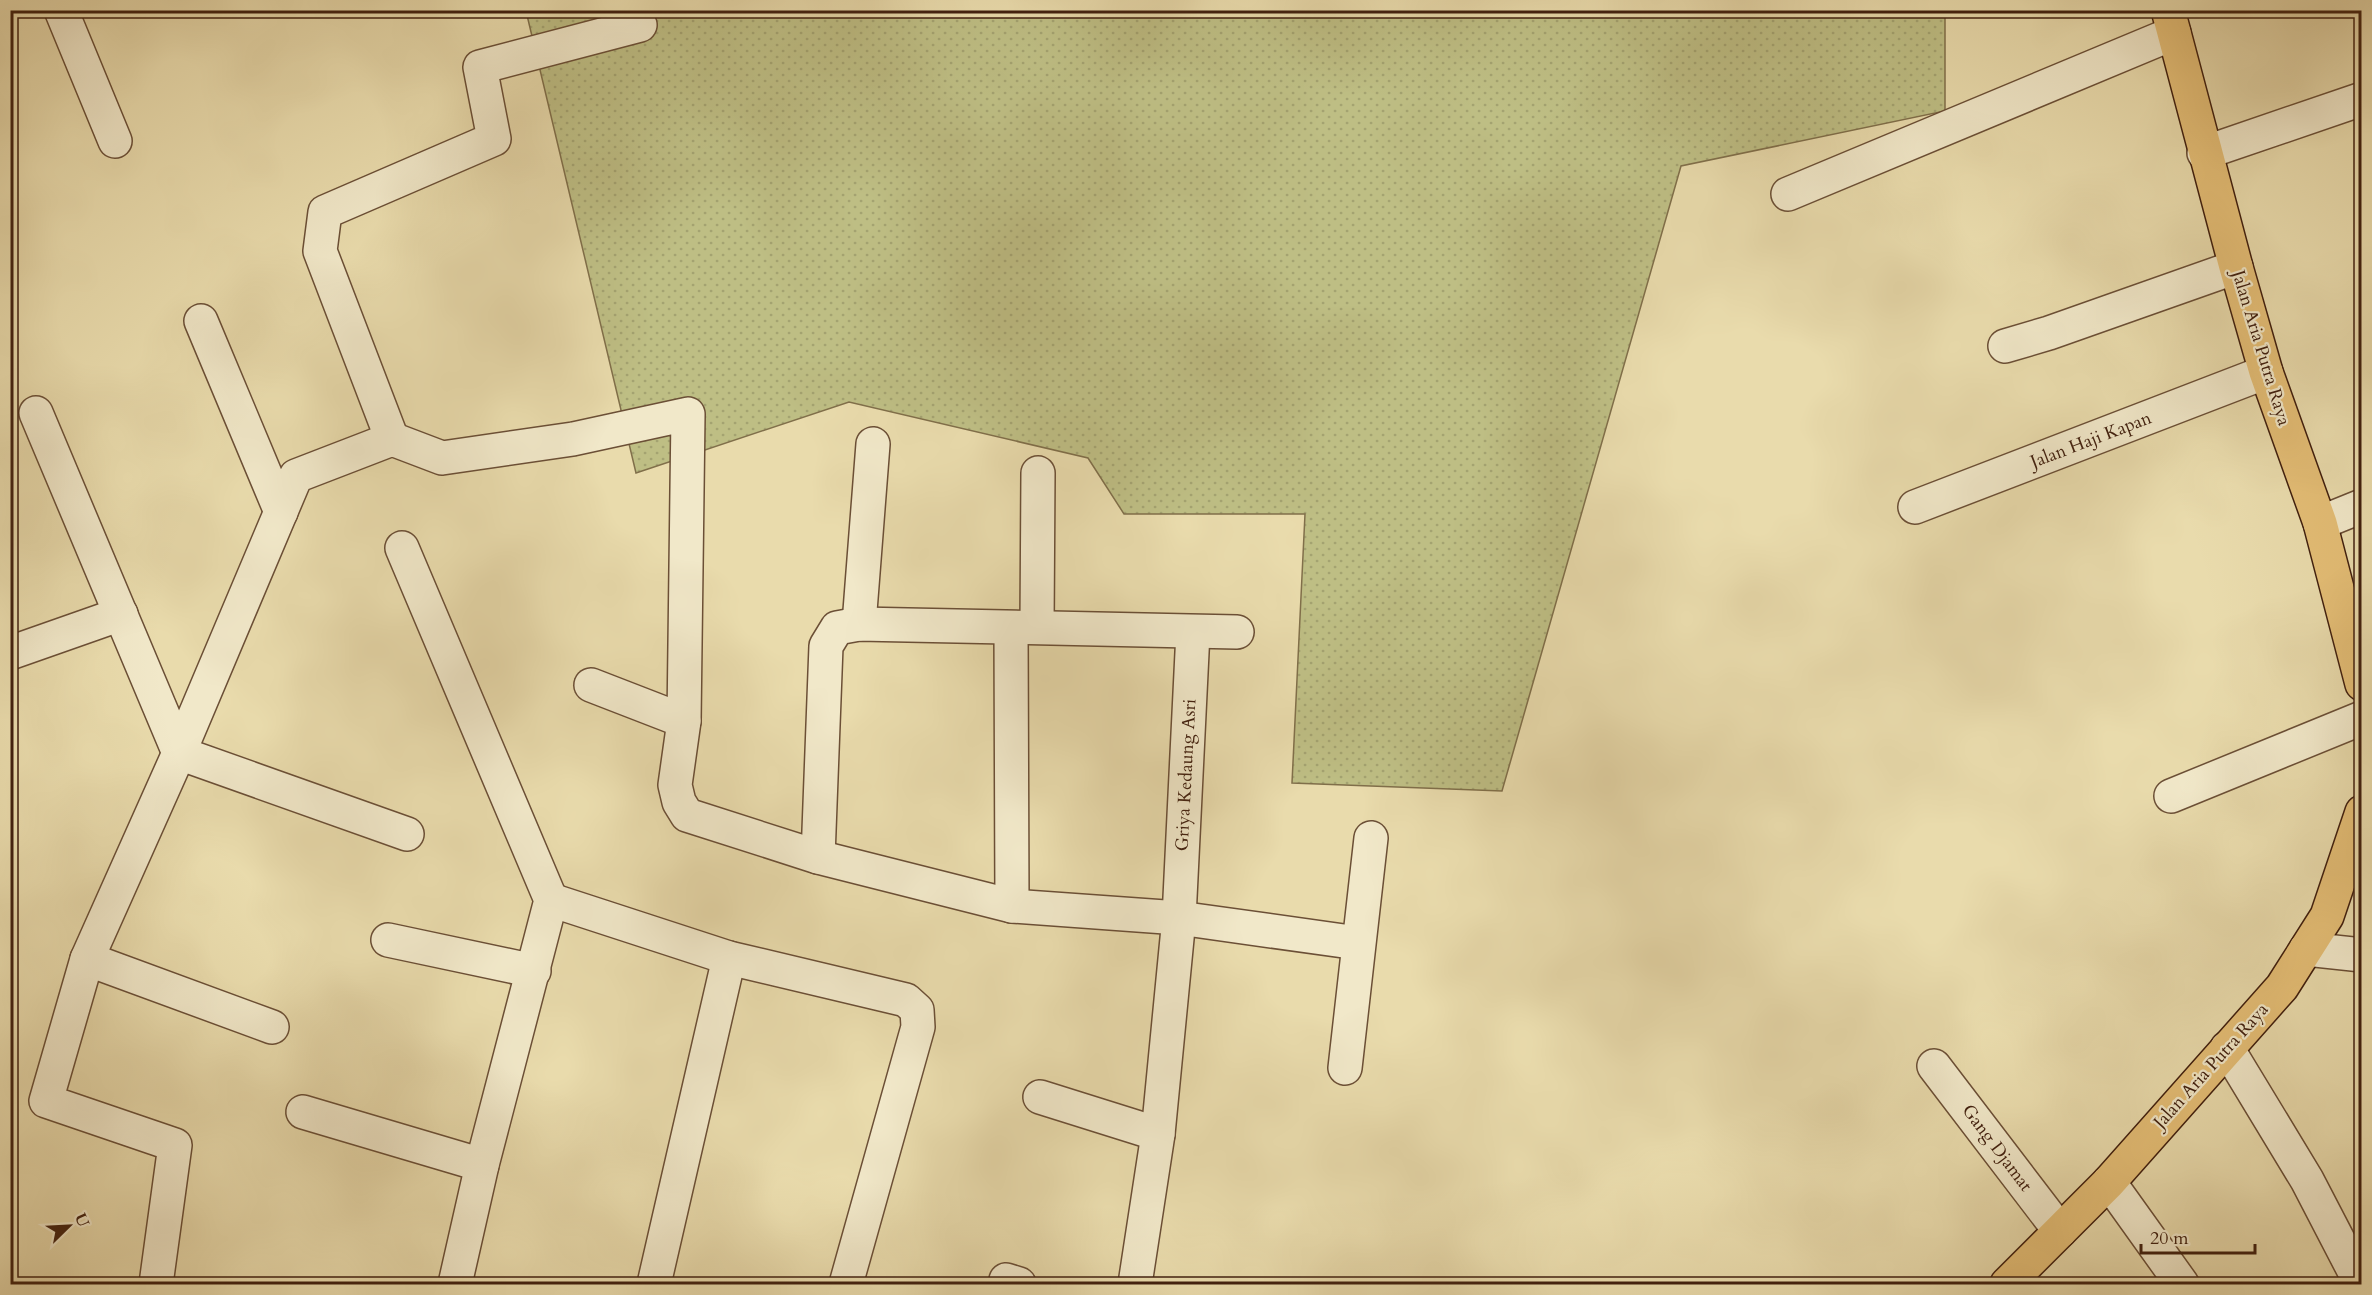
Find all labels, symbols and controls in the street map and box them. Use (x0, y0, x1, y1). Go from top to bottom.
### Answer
street label: Jalan Aria Putra Raya (2225, 264, 2297, 429)
street label: Jalan Haji Kapan (2024, 405, 2156, 476)
street label: Griya Kedaung Asri (1170, 698, 1202, 852)
street label: Jalan Aria Putra Raya (2146, 998, 2274, 1137)
street label: Gang Djamat (1956, 1099, 2038, 1197)
north arrow (39, 1196, 99, 1256)
text: U (69, 1210, 94, 1231)
scale bar (2141, 1217, 2255, 1255)
text: 20 m (2150, 1226, 2189, 1251)

